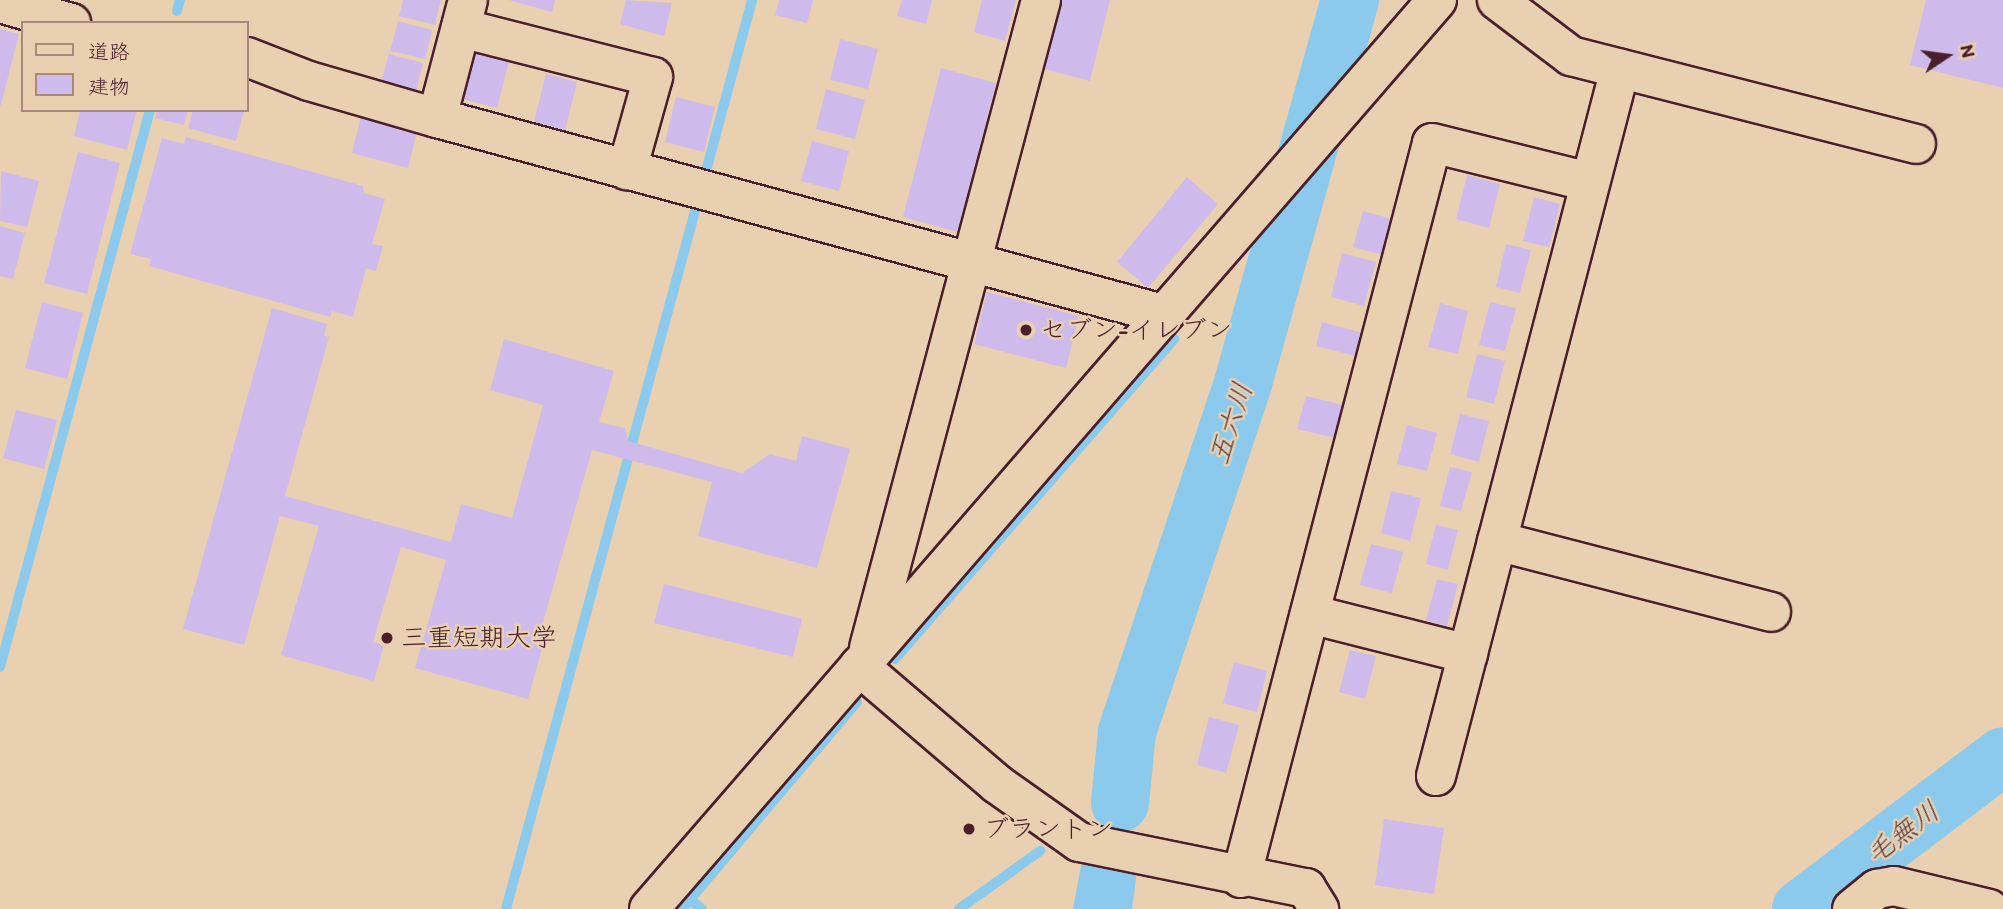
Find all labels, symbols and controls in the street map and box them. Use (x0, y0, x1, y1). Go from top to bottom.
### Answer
legend (21, 21, 248, 112)
north arrow (1912, 21, 1982, 91)
text: 道路 (88, 39, 130, 64)
text: N (1955, 42, 1981, 60)
text: 建物 (88, 74, 130, 99)
place label: セブン-イレブン (1040, 314, 1232, 346)
marker: セブン-イレブン (1018, 322, 1034, 338)
water label: 五六川 (1201, 378, 1259, 468)
place label: 三重短期大学 (401, 622, 557, 654)
marker: 三重短期大学 (379, 630, 395, 646)
water label: 毛無川 (1858, 793, 1946, 871)
place label: ブラントン (983, 813, 1113, 845)
marker: ブラントン (961, 821, 977, 837)

